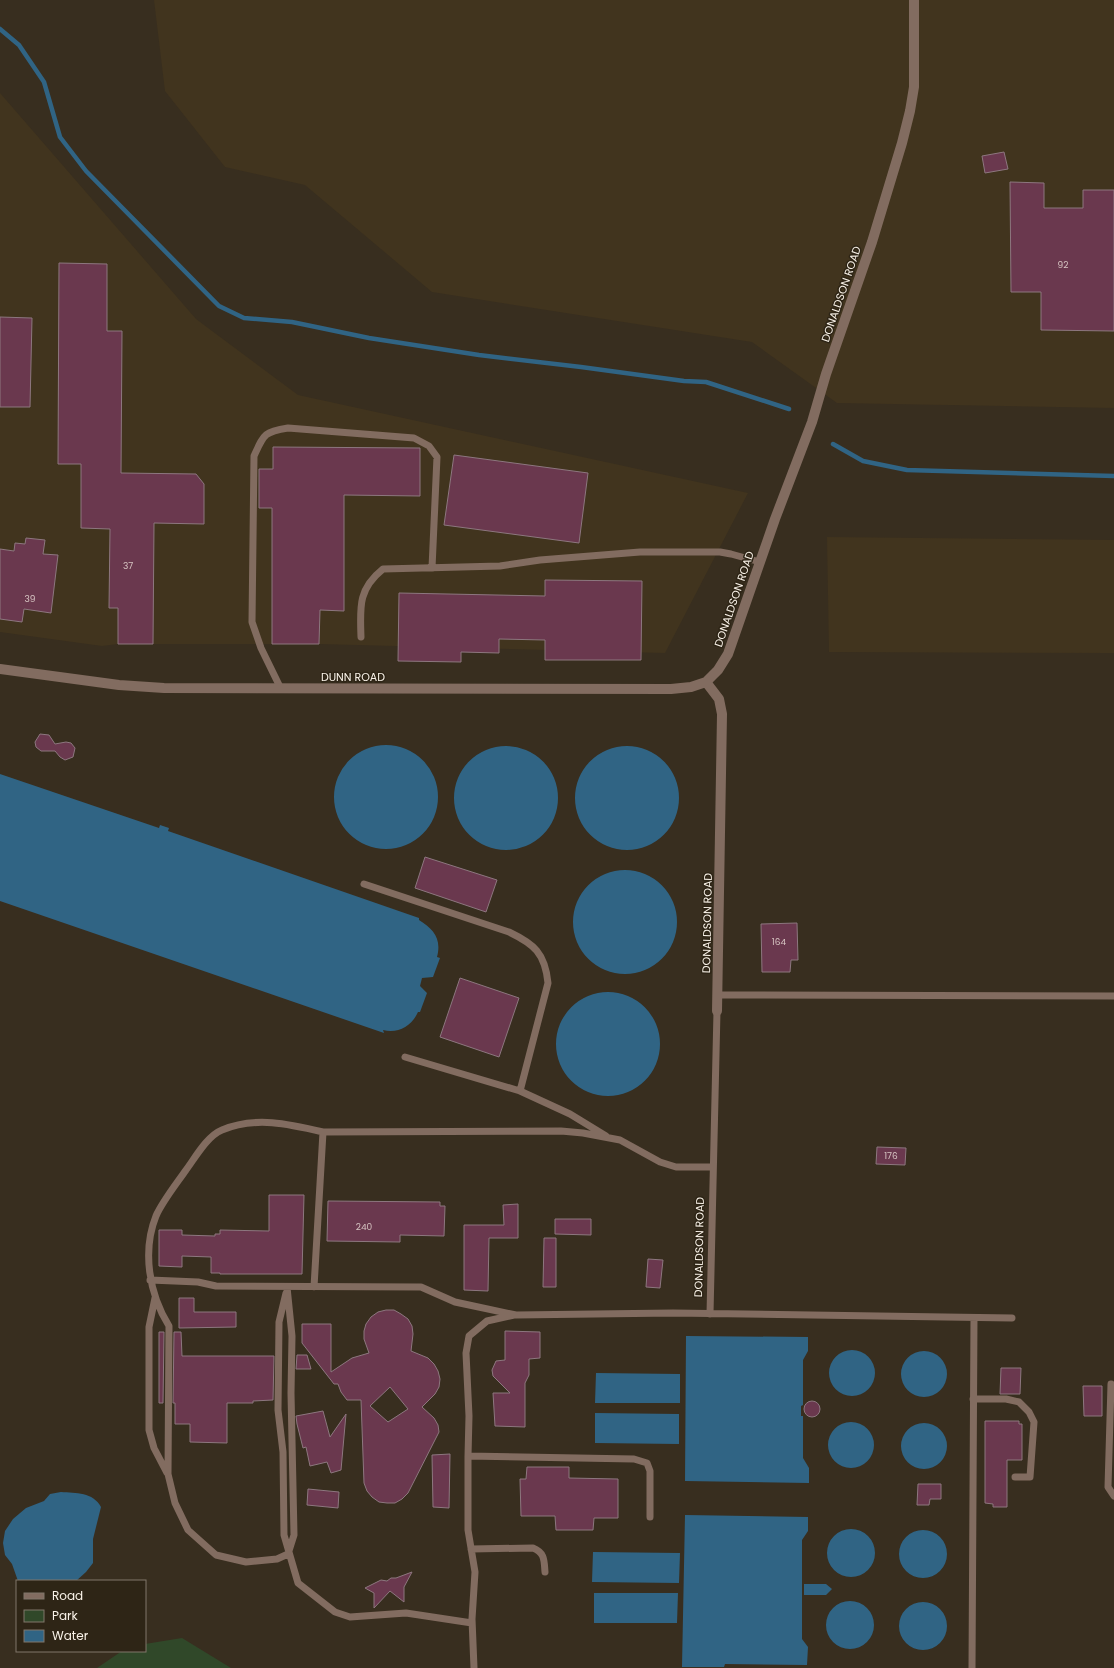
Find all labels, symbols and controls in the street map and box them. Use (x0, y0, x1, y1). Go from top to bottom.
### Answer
street label: DONALDSON ROAD (817, 244, 865, 344)
house number: 92 (1058, 259, 1068, 271)
street label: DONALDSON ROAD (710, 549, 758, 649)
house number: 37 (123, 560, 133, 572)
house number: 39 (25, 593, 36, 605)
street label: DUNN ROAD (321, 669, 385, 685)
street label: DONALDSON ROAD (698, 872, 716, 973)
house number: 164 (772, 936, 786, 948)
house number: 176 (884, 1150, 898, 1162)
street label: DONALDSON ROAD (690, 1196, 708, 1297)
house number: 240 (356, 1221, 373, 1233)
legend (16, 1580, 146, 1652)
text: Road (52, 1587, 83, 1604)
text: Park (52, 1607, 79, 1624)
text: Water (52, 1627, 89, 1644)

